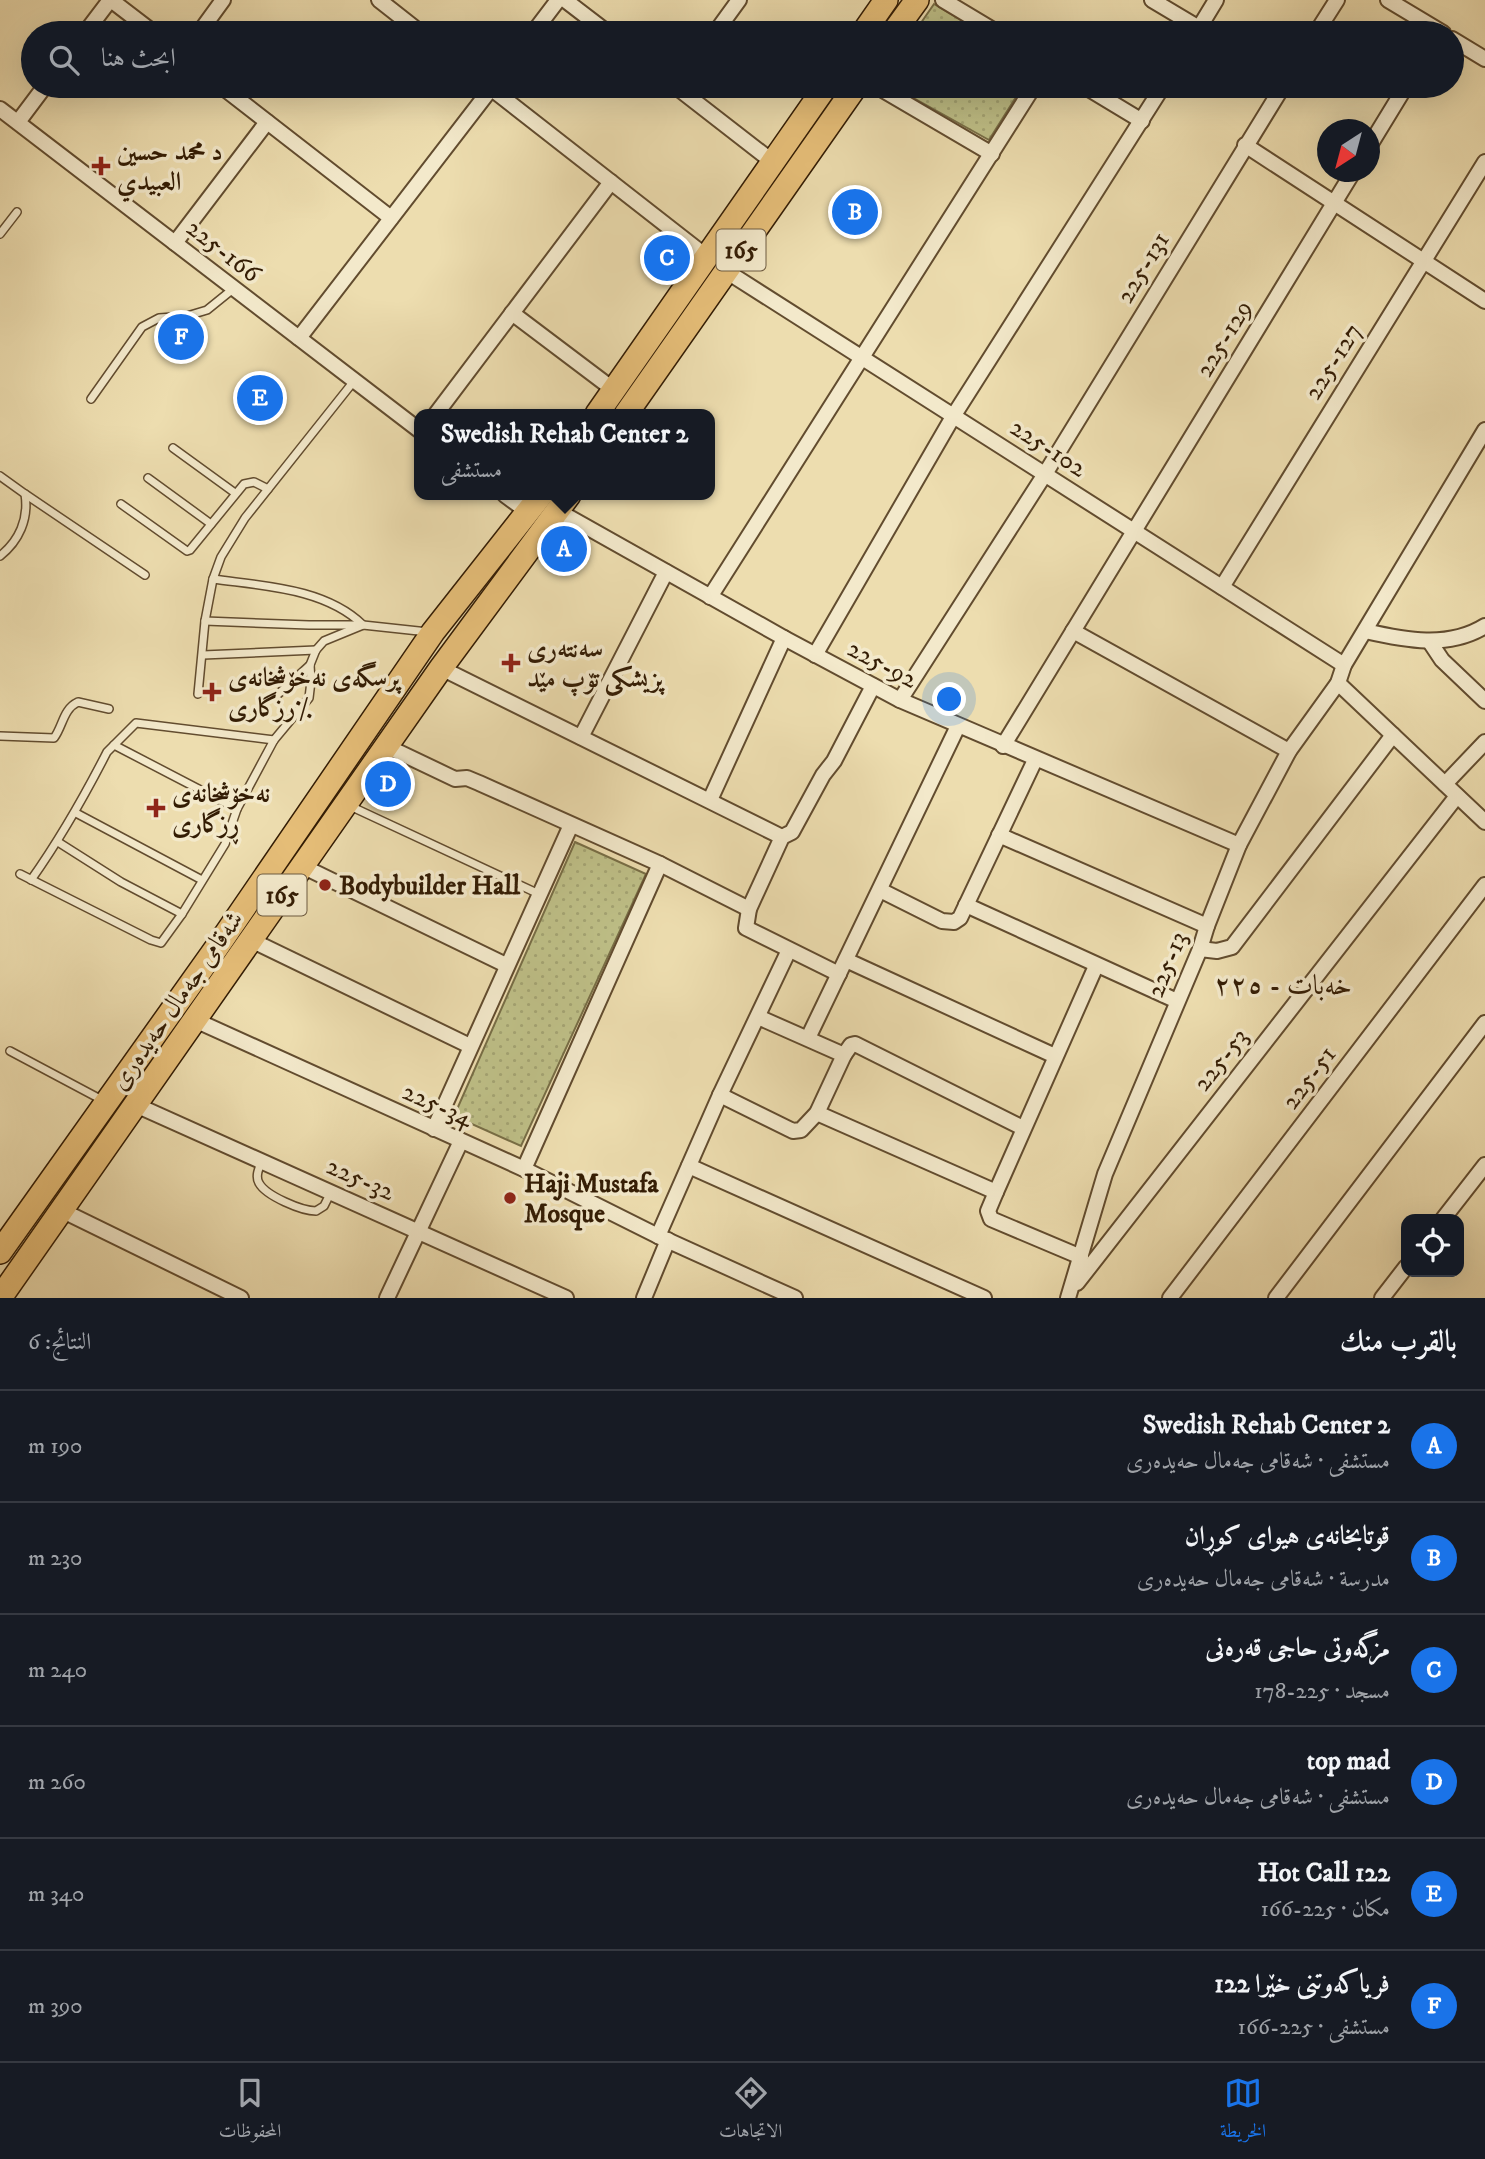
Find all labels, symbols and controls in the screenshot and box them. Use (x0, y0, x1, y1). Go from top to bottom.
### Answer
search box (21, 21, 1464, 98)
icon: search (45, 41, 83, 79)
text: ابحث هنا (101, 42, 176, 75)
north arrow (1317, 119, 1380, 182)
place label: د محمد حسين العبيدي (117, 136, 223, 203)
marker: د محمد حسين العبيدي (91, 156, 111, 176)
pin: B (832, 186, 878, 238)
street label: 225-166 (179, 212, 268, 291)
street label: 225-131 (1109, 226, 1177, 310)
road number: 165 (716, 230, 766, 270)
pin: C (644, 232, 690, 284)
street label: 225-129 (1188, 294, 1260, 383)
pin: F (158, 311, 204, 363)
street label: 225-127 (1297, 317, 1370, 406)
pin: E (237, 372, 283, 424)
popup (414, 409, 715, 500)
street label: 225-102 (1004, 411, 1093, 485)
text: Swedish Rehab Center 2 (441, 418, 688, 451)
text: مستشفى (441, 456, 502, 485)
pin: A (541, 523, 587, 575)
street label: 225-92 (842, 632, 923, 697)
place label: سەنتەری پزیشکی تۆپ مێد (527, 633, 665, 697)
marker: سەنتەری پزیشکی تۆپ مێد (501, 653, 521, 673)
place label: پرسگەی نەخۆشخانەی رزگاری٪ (228, 661, 402, 725)
marker: پرسگەی نەخۆشخانەی رزگاری٪ (202, 682, 222, 702)
your location (932, 682, 966, 716)
pin: D (365, 758, 411, 810)
place label: نەخۆشخانەی ڕزگاری (172, 778, 270, 845)
marker: نەخۆشخانەی ڕزگاری (146, 798, 166, 818)
place label: Bodybuilder Hall (339, 870, 521, 903)
road number: 165 (258, 874, 306, 916)
marker: Bodybuilder Hall (317, 877, 333, 893)
street label: شەقامی جەمال حەیدەری (103, 905, 251, 1097)
street label: 225-13 (1139, 927, 1195, 1002)
district label: خەبات - ٢٢٥ (1214, 968, 1352, 1003)
street label: 225-53 (1186, 1022, 1256, 1098)
street label: 225-51 (1275, 1039, 1344, 1116)
street label: 225-34 (397, 1075, 479, 1136)
street label: 225-32 (321, 1150, 400, 1209)
place label: Haji Mustafa Mosque (524, 1168, 660, 1231)
marker: Haji Mustafa Mosque (502, 1190, 518, 1206)
map controls (1401, 1214, 1464, 1277)
button: locate (1401, 1214, 1464, 1277)
text: بالقرب منك (1340, 1324, 1457, 1361)
text: النتائج: 6 (28, 1328, 91, 1357)
text: Swedish Rehab Center 2 (1143, 1409, 1390, 1442)
text: 190 m (28, 1432, 82, 1461)
text: A (1427, 1432, 1441, 1461)
text: مستشفى · شەقامی جەمال حەیدەری (1126, 1447, 1390, 1476)
text: قوتابخانەی هیوای کوڕان (1184, 1520, 1390, 1553)
text: 230 m (28, 1544, 83, 1573)
text: B (1427, 1544, 1441, 1573)
text: مدرسة · شەقامی جەمال حەیدەری (1137, 1565, 1390, 1594)
text: مزگەوتی حاجی قەرەنی (1205, 1632, 1390, 1665)
text: 240 m (28, 1656, 87, 1685)
text: C (1426, 1656, 1442, 1685)
text: مسجد · 225-178 (1254, 1677, 1390, 1706)
text: top mad (1307, 1745, 1390, 1778)
text: 260 m (28, 1768, 86, 1797)
text: D (1425, 1768, 1443, 1797)
text: مستشفى · شەقامی جەمال حەیدەری (1126, 1783, 1390, 1812)
text: Hot Call 122 (1257, 1857, 1390, 1890)
text: 340 m (28, 1880, 84, 1909)
text: E (1426, 1880, 1442, 1909)
text: مكان · 225-166 (1260, 1895, 1390, 1924)
text: فریاکەوتنی خێرا 122 (1214, 1968, 1390, 2001)
text: 390 m (28, 1992, 83, 2021)
text: F (1427, 1992, 1441, 2021)
text: مستشفى · 225-166 (1238, 2013, 1390, 2042)
tab: المحفوظات (219, 2074, 281, 2149)
tab: الاتجاهات (719, 2074, 782, 2149)
tab: الخريطة (1220, 2074, 1266, 2149)

